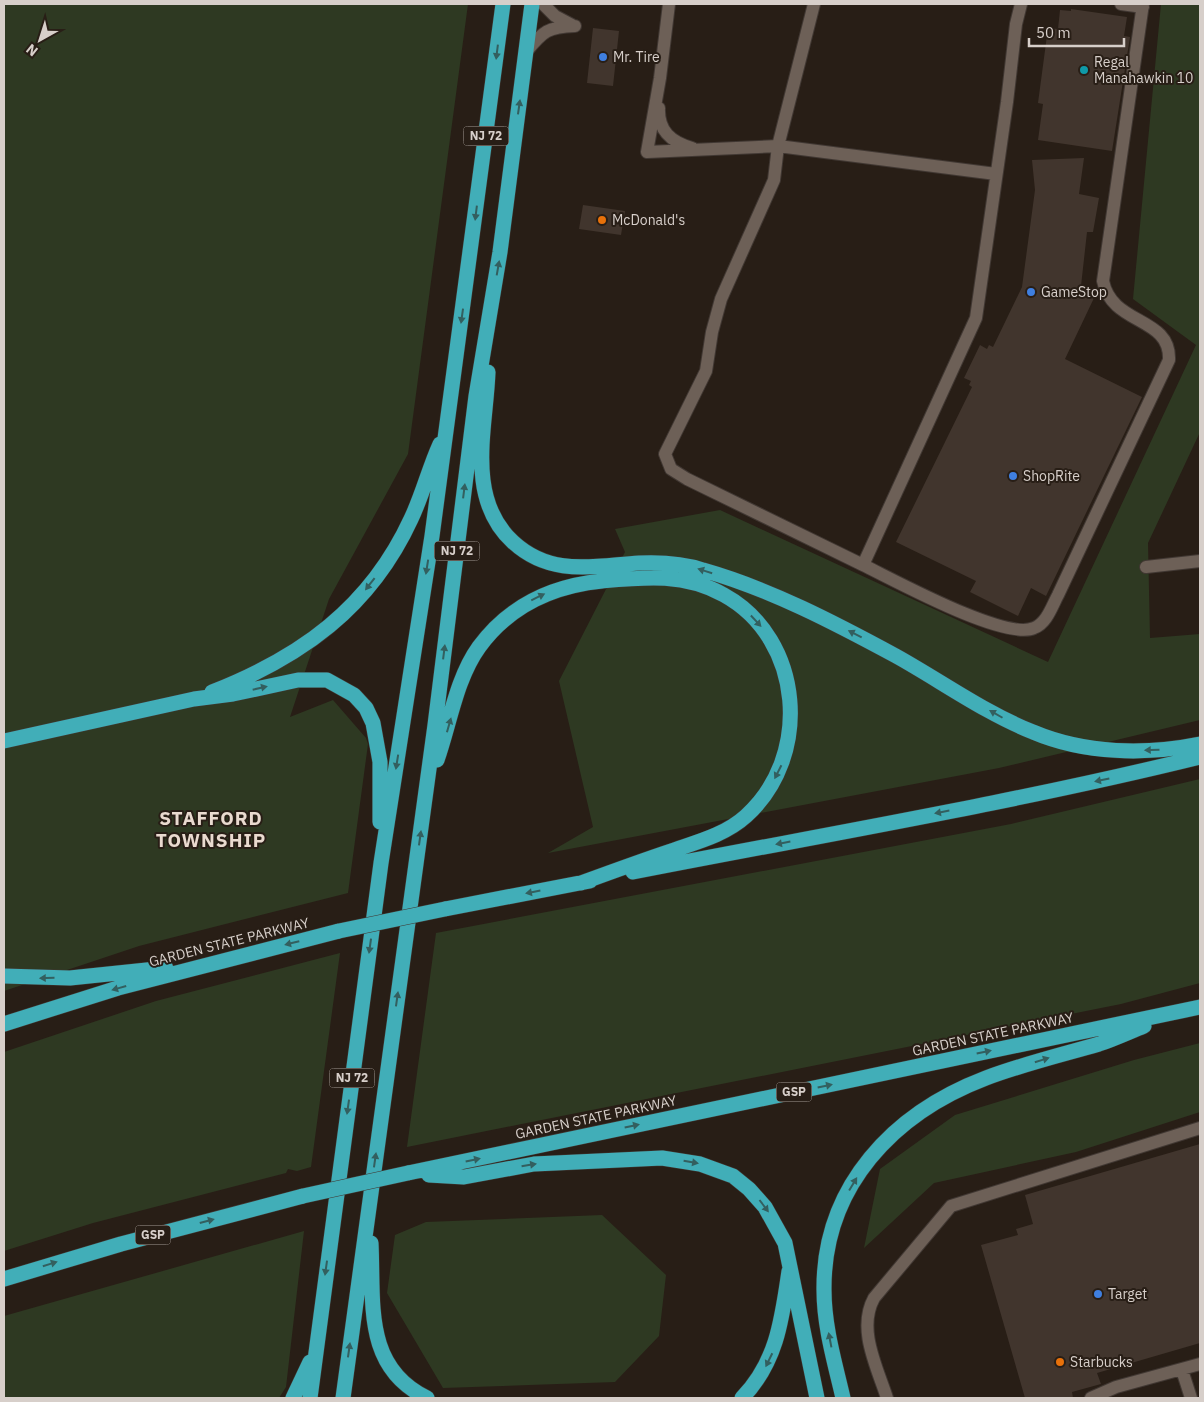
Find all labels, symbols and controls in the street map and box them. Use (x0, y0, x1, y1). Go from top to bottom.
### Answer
north arrow (15, 15, 65, 65)
scale bar (1029, 15, 1124, 47)
text: 50 m (1036, 23, 1071, 42)
text: N (22, 40, 41, 60)
one-way arrow (492, 44, 500, 60)
place label: Mr. Tire (613, 48, 660, 66)
marker: Mr. Tire (597, 51, 609, 63)
place label: Regal Manahawkin 10 (1094, 53, 1193, 87)
marker: Regal Manahawkin 10 (1078, 64, 1090, 76)
one-way arrow (515, 98, 523, 114)
road number: NJ 72 (464, 126, 508, 146)
one-way arrow (472, 206, 480, 222)
place label: McDonald's (612, 211, 685, 229)
marker: McDonald's (596, 214, 608, 226)
one-way arrow (494, 259, 502, 275)
place label: GameStop (1041, 283, 1107, 301)
marker: GameStop (1025, 286, 1037, 298)
one-way arrow (458, 308, 466, 324)
place label: ShopRite (1023, 467, 1080, 485)
marker: ShopRite (1007, 470, 1019, 482)
one-way arrow (460, 482, 468, 498)
road number: NJ 72 (434, 542, 480, 560)
one-way arrow (423, 559, 431, 575)
one-way arrow (698, 566, 713, 574)
one-way arrow (365, 577, 376, 590)
one-way arrow (531, 593, 546, 601)
one-way arrow (750, 614, 762, 626)
one-way arrow (847, 630, 862, 638)
one-way arrow (440, 644, 448, 660)
one-way arrow (252, 684, 268, 692)
one-way arrow (990, 709, 1003, 718)
one-way arrow (445, 717, 453, 732)
one-way arrow (1144, 746, 1160, 754)
one-way arrow (392, 754, 400, 770)
one-way arrow (774, 765, 782, 779)
one-way arrow (1094, 776, 1109, 784)
district label: STAFFORD TOWNSHIP (156, 806, 266, 852)
one-way arrow (935, 808, 950, 816)
one-way arrow (416, 830, 424, 846)
one-way arrow (775, 839, 791, 847)
one-way arrow (525, 888, 540, 896)
street label: GARDEN STATE PARKWAY (147, 913, 312, 971)
one-way arrow (284, 939, 299, 947)
one-way arrow (365, 939, 373, 955)
one-way arrow (38, 974, 54, 982)
one-way arrow (111, 985, 126, 993)
one-way arrow (394, 991, 402, 1007)
street label: GARDEN STATE PARKWAY (911, 1008, 1076, 1060)
one-way arrow (976, 1048, 992, 1056)
one-way arrow (1035, 1055, 1050, 1063)
road number: NJ 72 (330, 1068, 374, 1088)
road number: GSP (776, 1082, 812, 1102)
one-way arrow (817, 1082, 832, 1090)
street label: GARDEN STATE PARKWAY (514, 1091, 679, 1143)
one-way arrow (344, 1100, 352, 1116)
one-way arrow (624, 1122, 640, 1130)
one-way arrow (371, 1152, 379, 1168)
one-way arrow (465, 1156, 480, 1164)
one-way arrow (684, 1158, 700, 1166)
one-way arrow (522, 1161, 538, 1169)
one-way arrow (849, 1177, 858, 1190)
one-way arrow (758, 1199, 769, 1212)
one-way arrow (199, 1217, 215, 1225)
road number: GSP (136, 1226, 170, 1244)
one-way arrow (43, 1260, 58, 1268)
one-way arrow (322, 1261, 330, 1277)
place label: Target (1108, 1285, 1147, 1303)
marker: Target (1092, 1288, 1104, 1300)
one-way arrow (826, 1332, 834, 1348)
one-way arrow (346, 1342, 354, 1358)
one-way arrow (765, 1352, 773, 1367)
place label: Starbucks (1070, 1353, 1133, 1371)
marker: Starbucks (1054, 1356, 1066, 1368)

